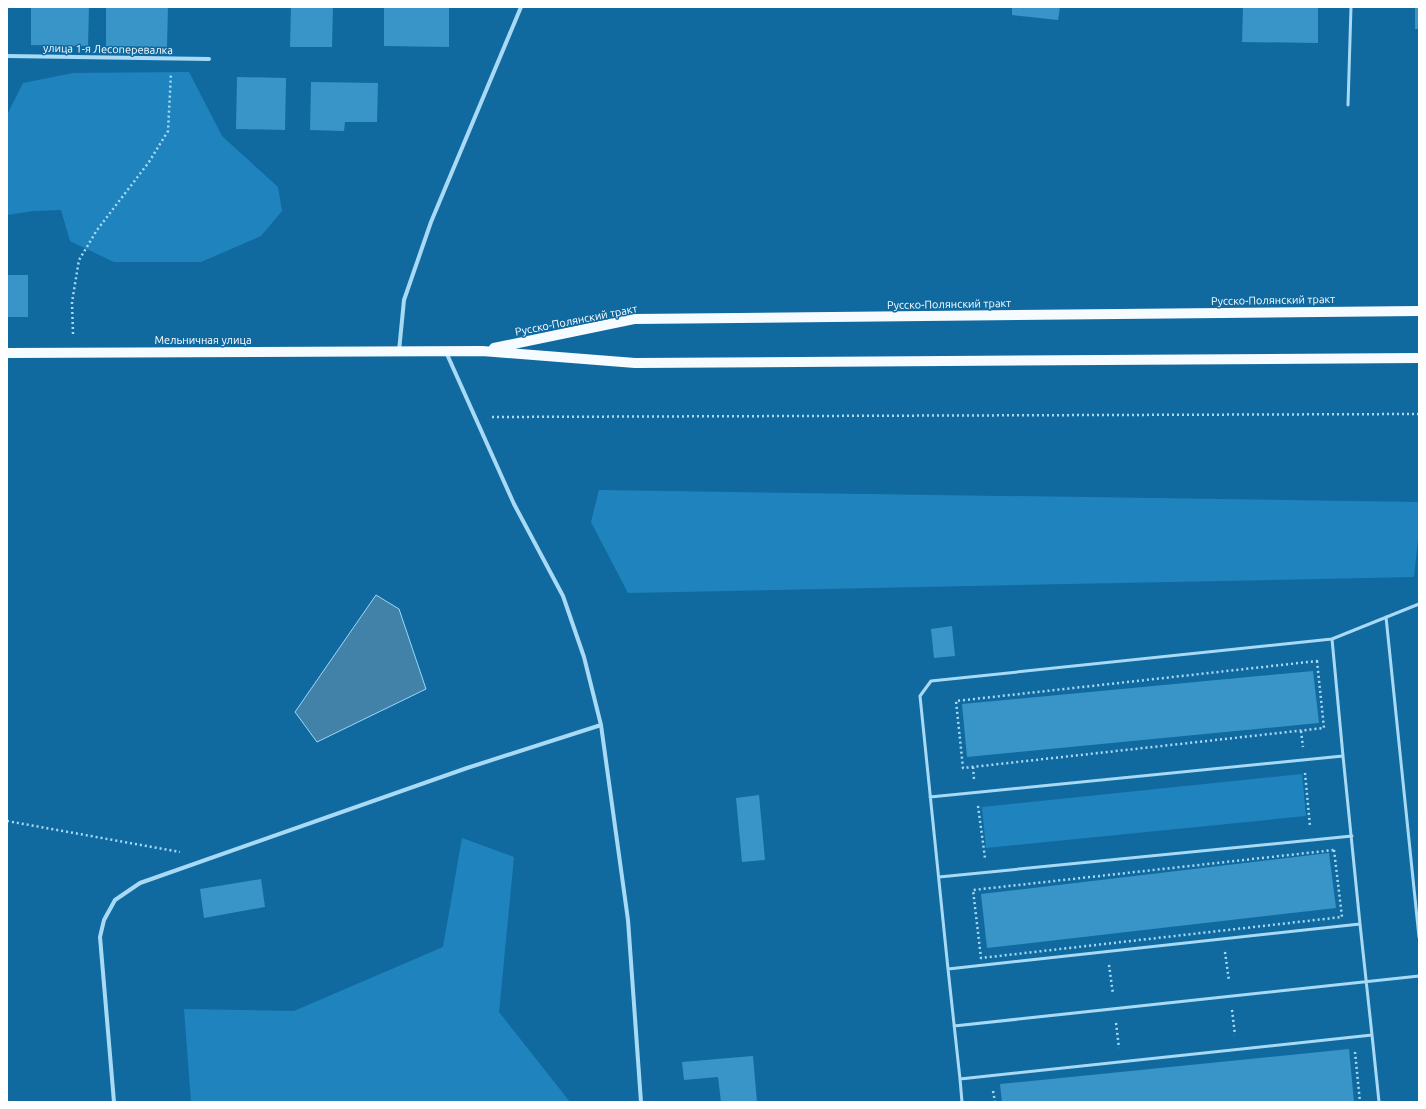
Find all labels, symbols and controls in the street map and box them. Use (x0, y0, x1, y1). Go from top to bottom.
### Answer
street label: улица 1-я Лесоперевалка (43, 42, 173, 56)
street label: Русско-Полянский тракт (1211, 293, 1335, 307)
street label: Русско-Полянский тракт (887, 297, 1011, 311)
street label: Русско-Полянский тракт (514, 302, 638, 338)
street label: Мельничная улица (154, 334, 252, 346)

